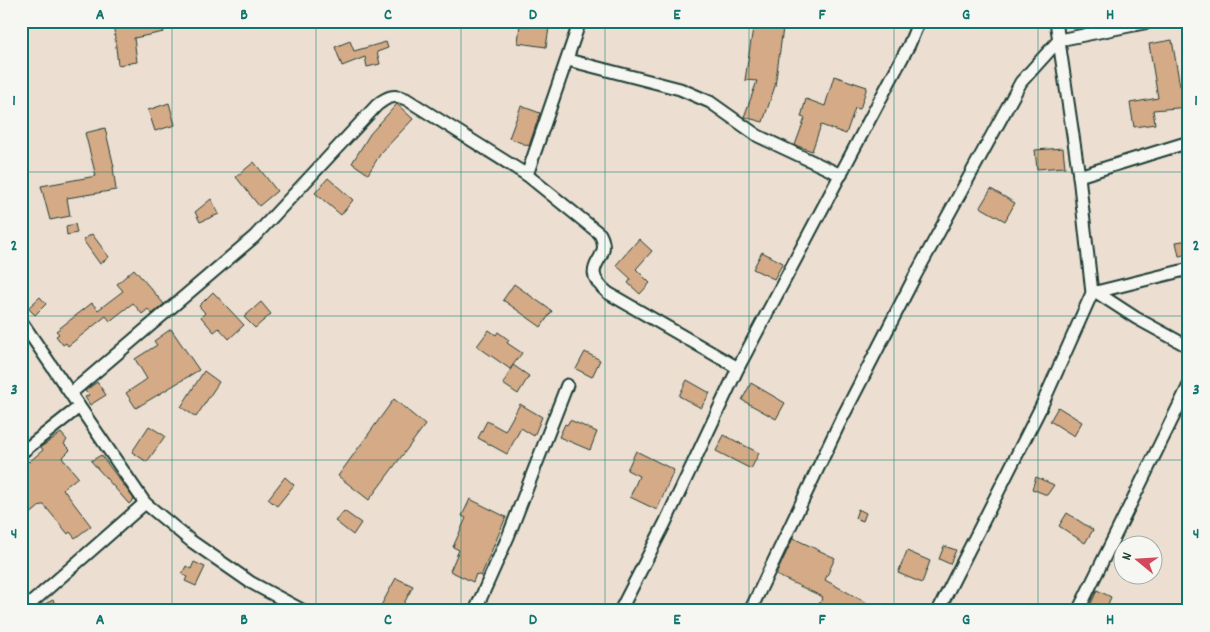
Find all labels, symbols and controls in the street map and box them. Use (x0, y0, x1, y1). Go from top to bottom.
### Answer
text: A (96, 4, 105, 27)
text: B (240, 4, 248, 27)
text: C (384, 4, 392, 27)
text: D (529, 4, 538, 27)
text: E (673, 4, 681, 27)
text: F (818, 4, 826, 27)
text: G (962, 4, 970, 27)
text: H (1106, 4, 1114, 27)
text: 1 (12, 90, 16, 113)
text: 1 (1194, 90, 1198, 113)
text: 2 (11, 235, 18, 258)
text: 2 (1193, 235, 1200, 258)
text: 3 (10, 379, 18, 402)
text: 3 (1192, 379, 1200, 402)
text: 4 (11, 523, 17, 546)
text: 4 (1193, 523, 1199, 546)
north arrow (1112, 534, 1162, 584)
text: N (1117, 550, 1138, 563)
text: A (96, 609, 105, 632)
text: B (240, 609, 248, 632)
text: C (384, 609, 392, 632)
text: D (529, 609, 538, 632)
text: E (673, 609, 681, 632)
text: F (818, 609, 826, 632)
text: G (962, 609, 970, 632)
text: H (1106, 609, 1114, 632)

